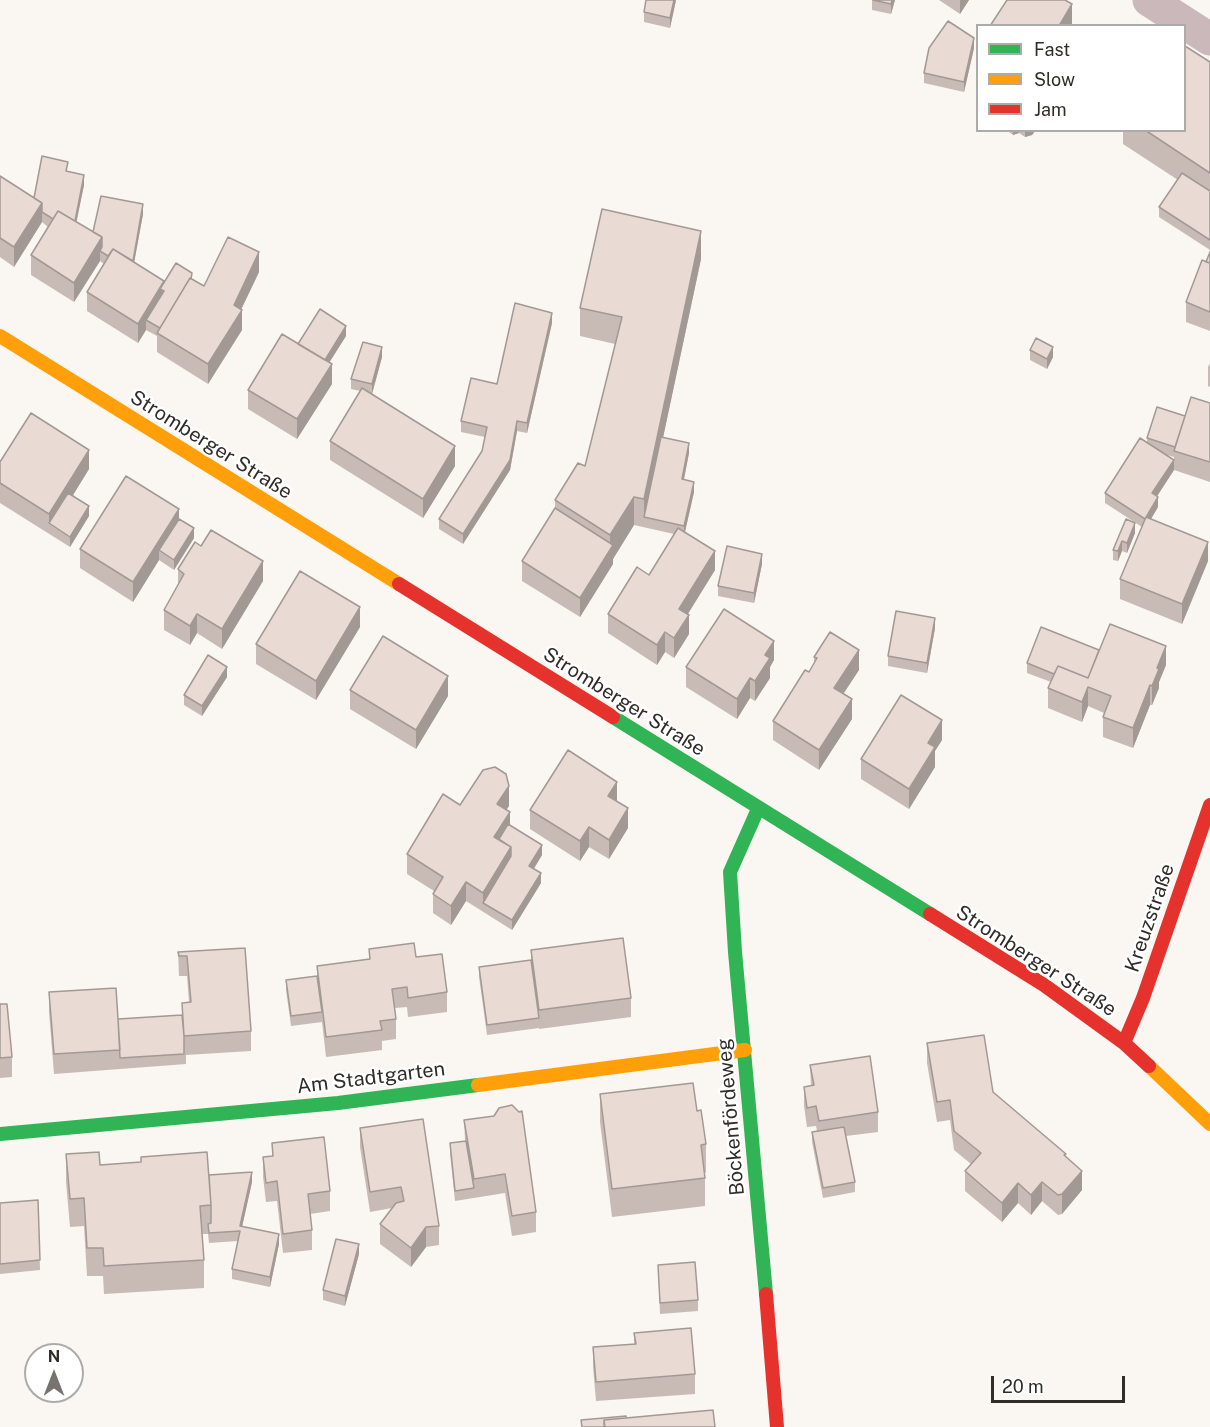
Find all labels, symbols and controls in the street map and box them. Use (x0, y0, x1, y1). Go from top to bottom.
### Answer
legend (976, 24, 1186, 132)
text: Fast (1034, 39, 1070, 60)
text: Slow (1034, 69, 1075, 90)
text: Jam (1034, 99, 1067, 120)
street label: Stromberger Straße (126, 385, 296, 505)
street label: Stromberger Straße (539, 642, 709, 762)
street label: Kreuzstraße (1120, 861, 1180, 975)
street label: Stromberger Straße (951, 900, 1121, 1022)
street label: Böckenfördeweg (712, 1037, 750, 1197)
street label: Am Stadtgarten (295, 1057, 447, 1099)
north arrow (24, 1343, 84, 1403)
text: N (48, 1347, 60, 1366)
scale bar (994, 1364, 1128, 1402)
text: 20 m (1002, 1376, 1044, 1397)

